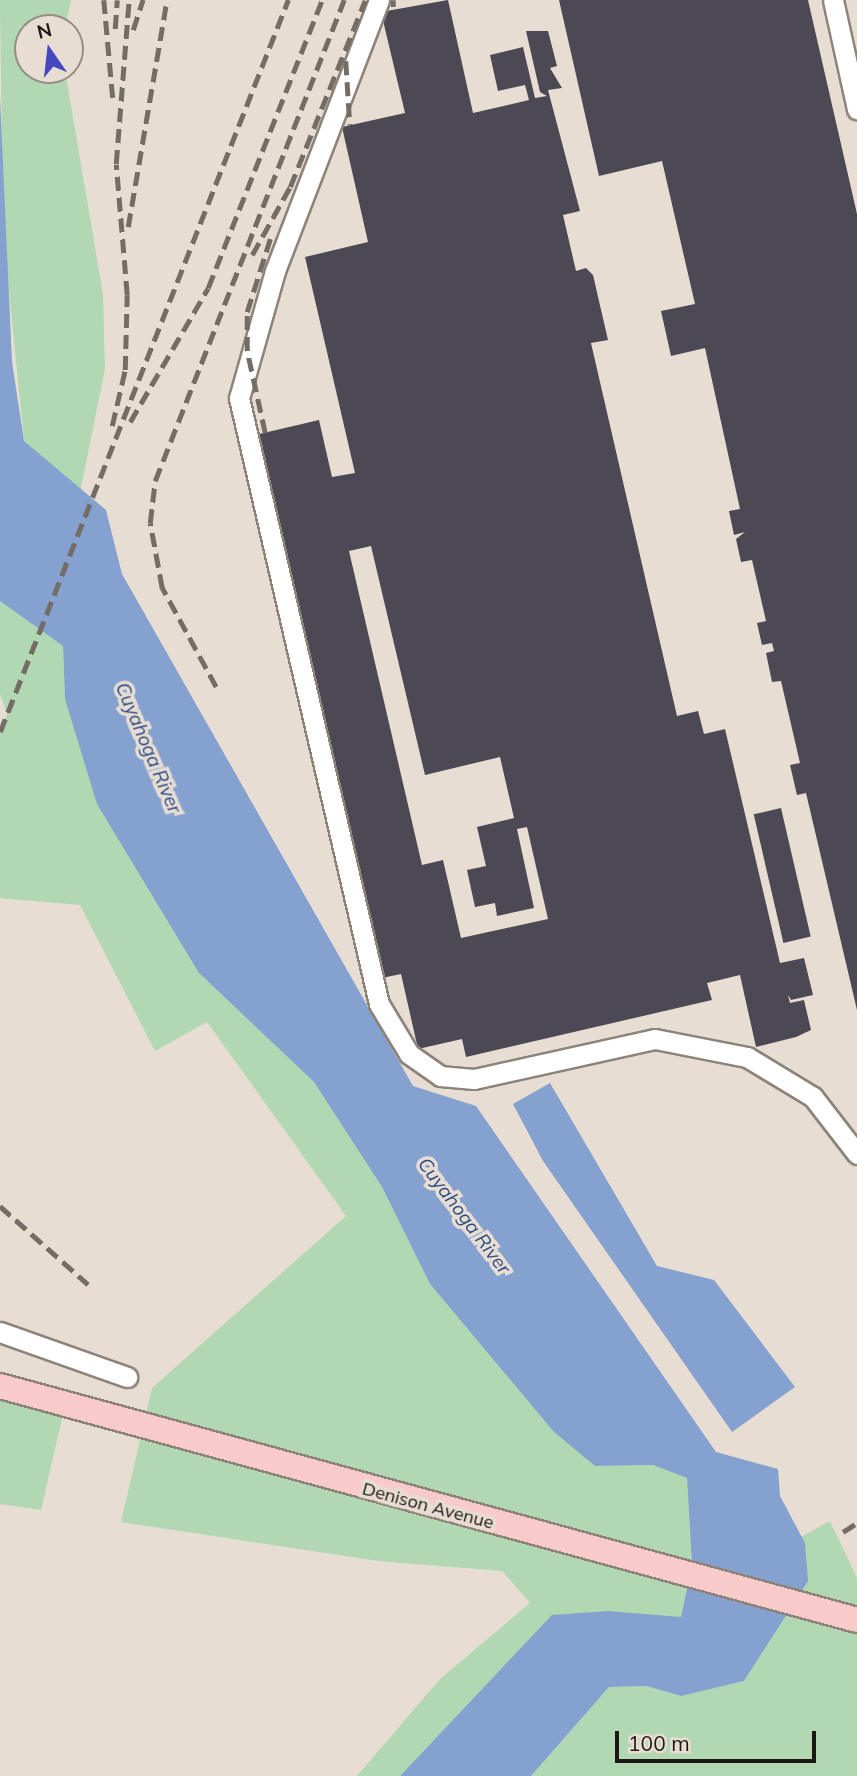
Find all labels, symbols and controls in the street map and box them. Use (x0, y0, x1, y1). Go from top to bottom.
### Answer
north arrow (14, 14, 84, 84)
text: N (35, 17, 54, 44)
water label: Cuyahoga River (110, 679, 186, 817)
water label: Cuyahoga River (413, 1153, 515, 1279)
street label: Denison Avenue (360, 1478, 496, 1534)
scale bar (619, 1716, 820, 1760)
text: 100 m (628, 1730, 690, 1756)

